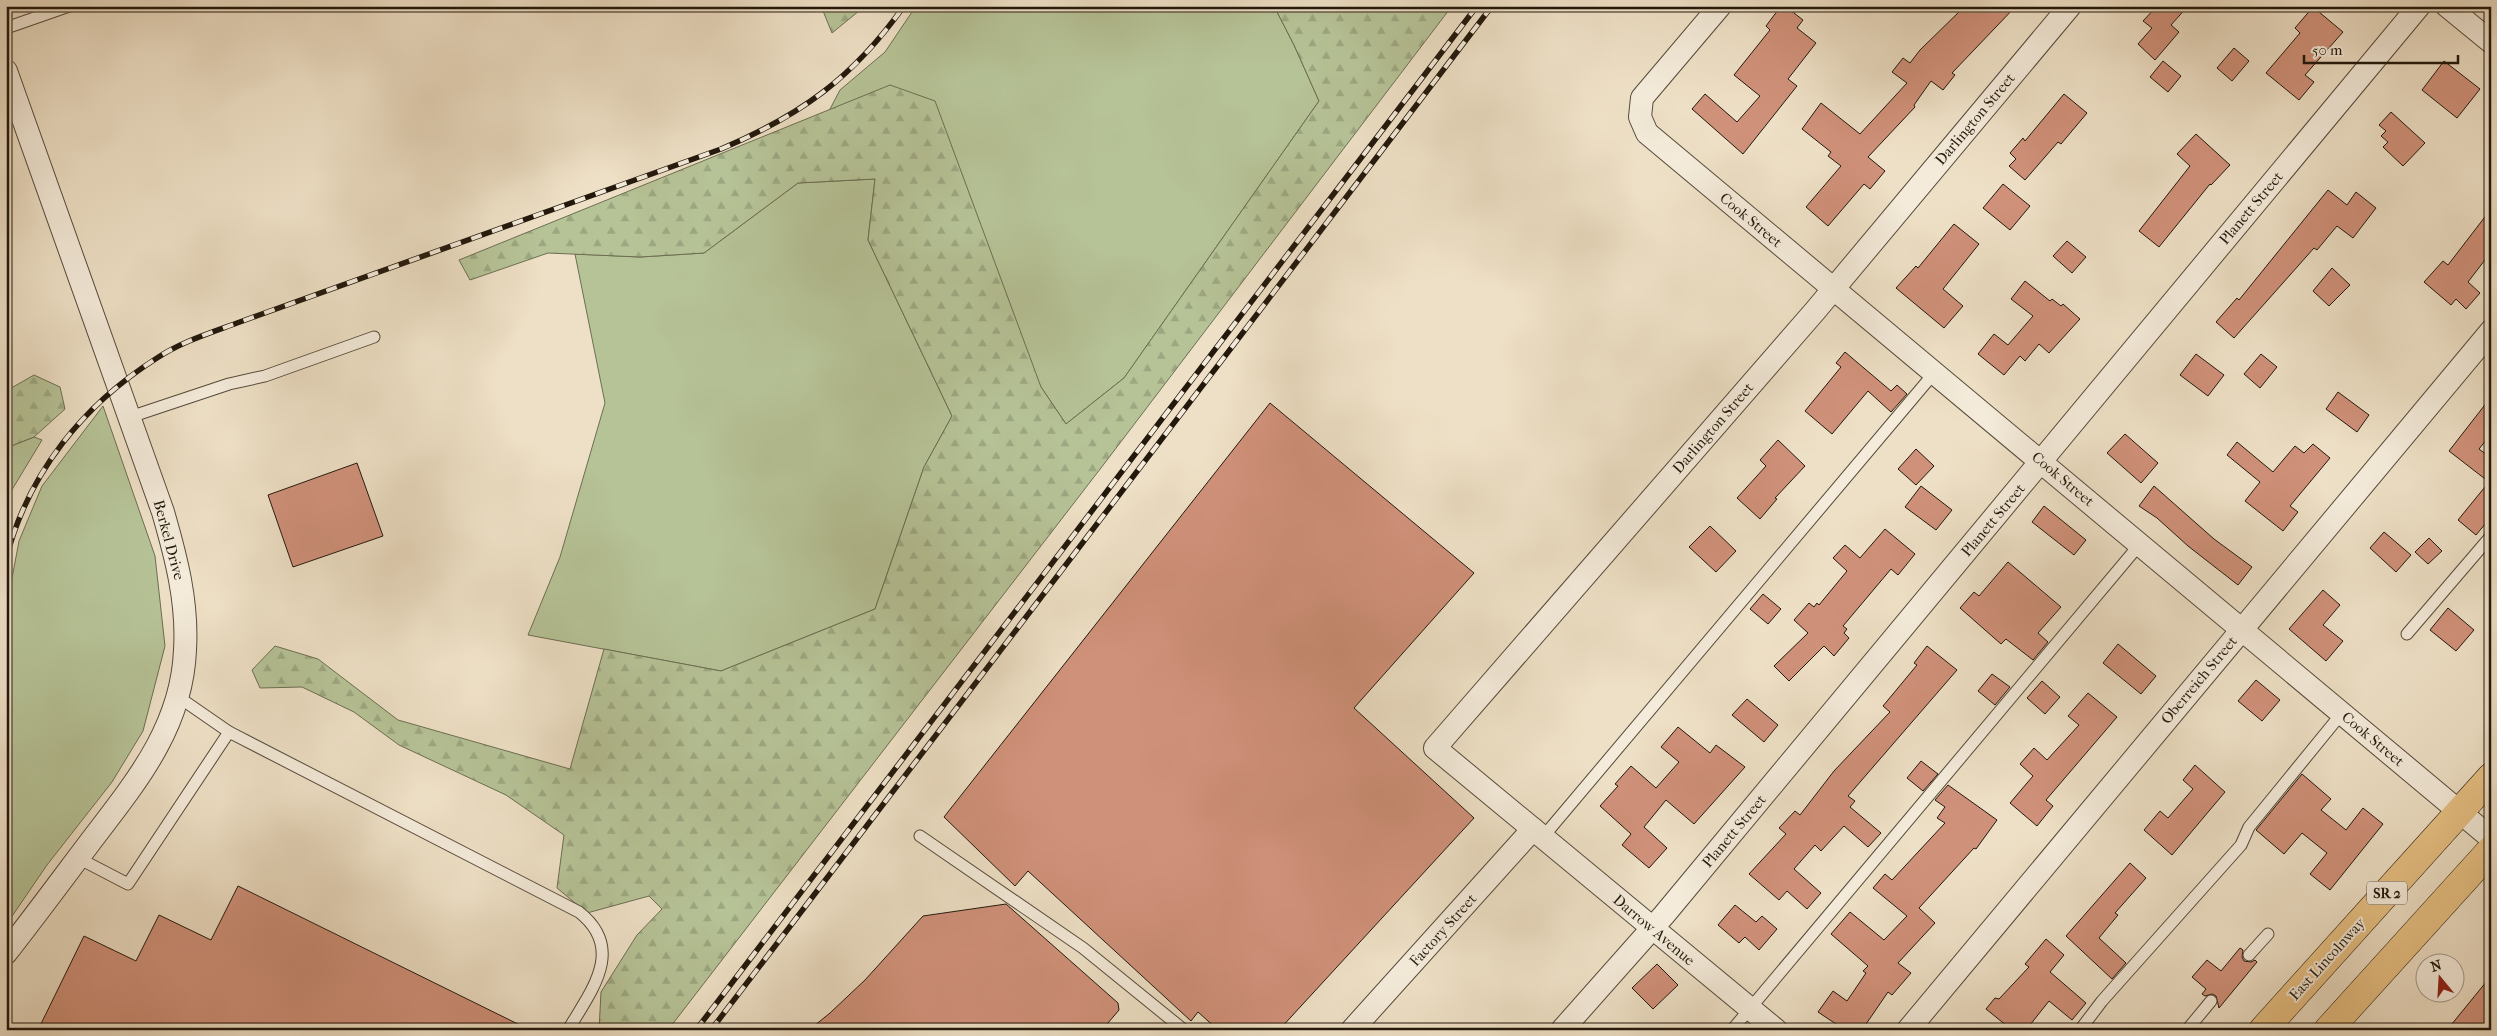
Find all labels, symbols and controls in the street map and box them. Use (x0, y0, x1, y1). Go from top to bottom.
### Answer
scale bar (2304, 32, 2458, 64)
text: 50 m (2312, 41, 2343, 59)
street label: Darlington Street (1931, 69, 2019, 169)
street label: Planett Street (2215, 167, 2287, 248)
street label: Cook Street (1716, 189, 1786, 252)
street label: Darlington Street (1669, 378, 1758, 477)
street label: Cook Street (2028, 448, 2098, 511)
street label: Planett Street (1957, 479, 2029, 560)
street label: Berkel Drive (150, 498, 188, 583)
street label: Oberreich Street (2157, 632, 2241, 728)
street label: Cook Street (2338, 708, 2408, 771)
street label: Planett Street (1698, 790, 1770, 871)
road number: SR 2 (2367, 881, 2407, 904)
street label: Factory Street (1406, 889, 1481, 970)
street label: Darrow Avenue (1609, 891, 1699, 970)
street label: East Lincolnway (2285, 913, 2369, 1004)
north arrow (2414, 954, 2464, 1004)
text: N (2428, 956, 2444, 976)

